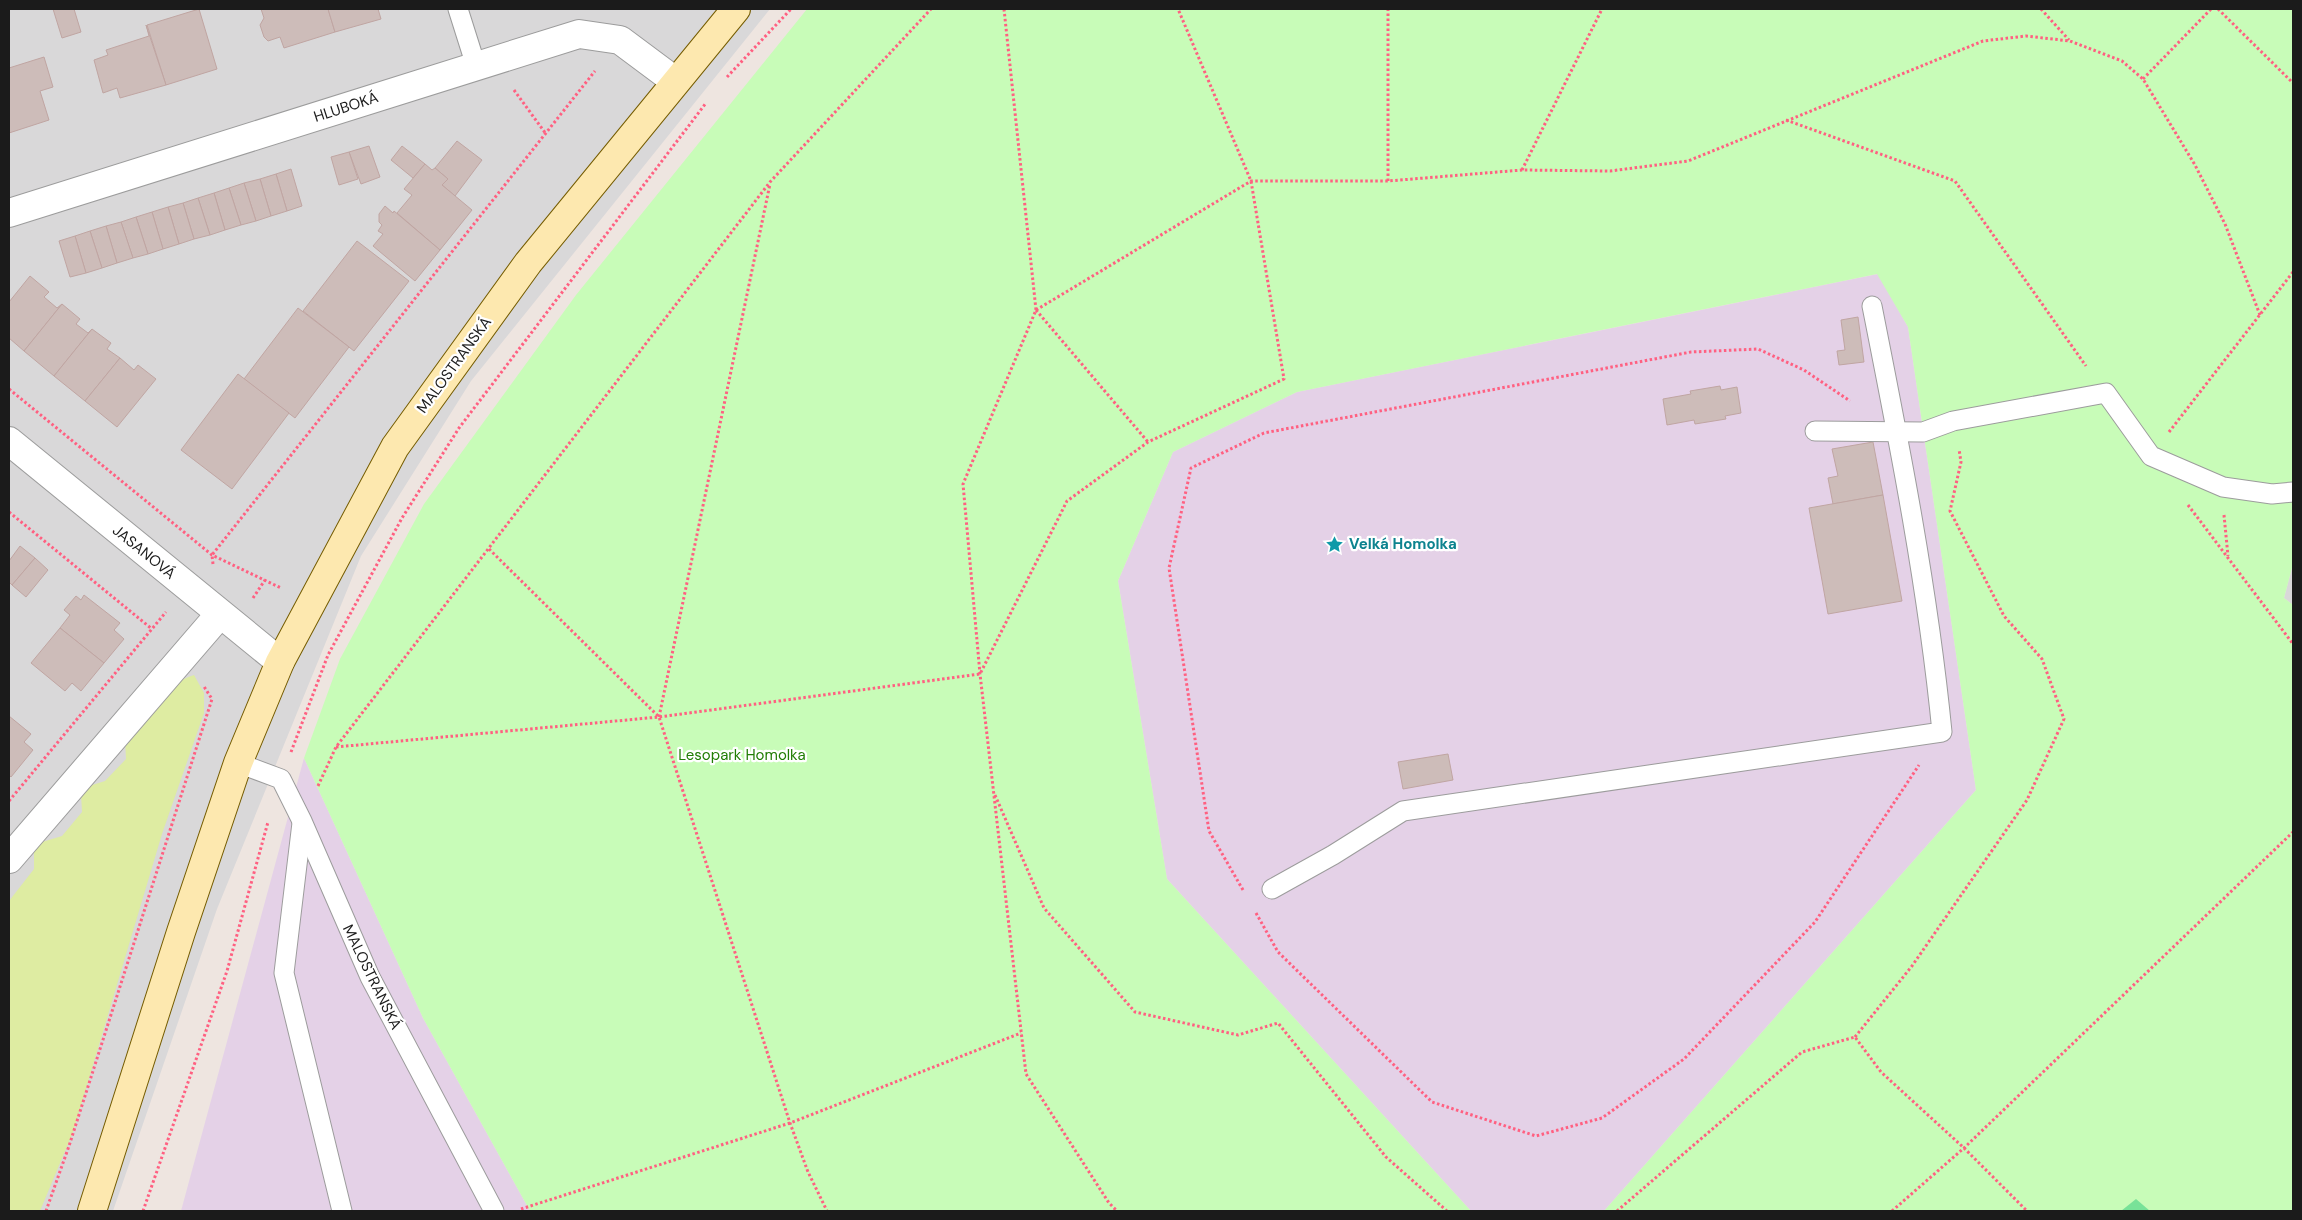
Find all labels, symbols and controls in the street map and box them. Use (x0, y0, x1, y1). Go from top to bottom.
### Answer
street label: HLUBOKÁ (311, 87, 381, 127)
street label: MALOSTRANSKÁ (412, 313, 496, 417)
street label: JASANOVÁ (108, 520, 180, 584)
place icon: Velká Homolka (1325, 534, 1345, 554)
place label: Velká Homolka (1349, 534, 1457, 554)
park label: Lesopark Homolka (678, 745, 806, 765)
street label: MALOSTRANSKÁ (338, 921, 406, 1033)

